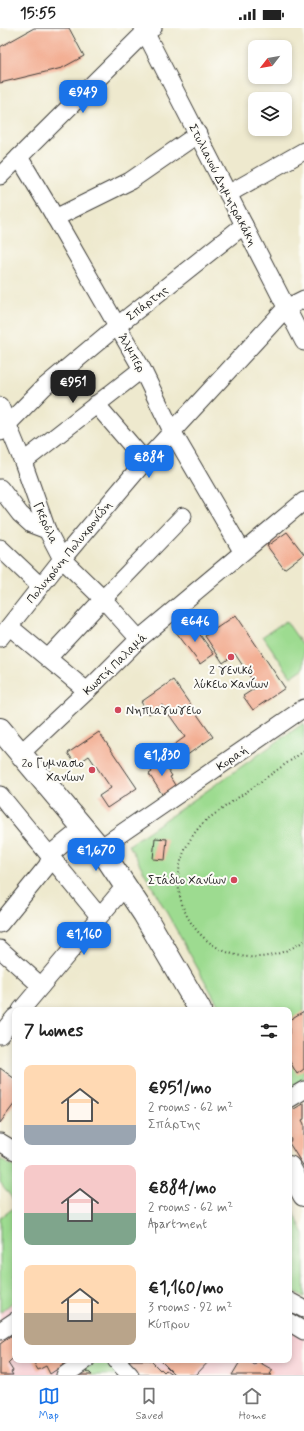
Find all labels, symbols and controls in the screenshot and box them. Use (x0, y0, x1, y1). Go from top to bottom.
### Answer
text: 15:55 (20, 4, 56, 24)
north arrow (248, 40, 292, 84)
map controls (248, 40, 292, 136)
pin: €949 (59, 80, 107, 114)
text: €949 (68, 84, 98, 101)
button: layers (248, 92, 292, 136)
street label: Στυλιανού Δημητρακάκη (184, 122, 260, 250)
street label: Σπάρτης (124, 283, 172, 325)
street label: Άλμπερ (114, 331, 149, 376)
pin: €951 (49, 370, 97, 404)
text: €951 (60, 374, 86, 391)
pin: €884 (125, 445, 173, 479)
text: €884 (134, 449, 164, 466)
street label: Πολυχρόνη Πολυχρονίδη (23, 498, 116, 607)
street label: Γκερόλα (29, 500, 61, 547)
pin: €646 (171, 609, 219, 643)
text: €646 (180, 613, 210, 630)
street label: Κωστή Παλαμά (80, 630, 152, 699)
marker: 2 γενικό λύκειο Χανίων (226, 652, 236, 662)
place label: 2 γενικό λύκειο Χανίων (194, 663, 268, 693)
place label: Νηπιαγωγειο (126, 703, 201, 719)
marker: Νηπιαγωγειο (113, 705, 123, 715)
street label: Κοραή (214, 742, 252, 775)
pin: €1,830 (129, 743, 195, 777)
text: €1,830 (144, 747, 180, 764)
place label: 2ο Γυμνασιο Χανίων (21, 756, 84, 786)
marker: 2ο Γυμνασιο Χανίων (87, 765, 97, 775)
pin: €1,670 (63, 838, 129, 872)
text: €1,670 (77, 842, 115, 859)
place label: Στάδιο Χανίων (148, 873, 226, 889)
marker: Στάδιο Χανίων (229, 875, 239, 885)
pin: €1,160 (51, 922, 117, 956)
text: €1,160 (66, 926, 102, 943)
text: 7 homes (24, 1020, 83, 1042)
icon: filters (258, 1020, 280, 1042)
text: €951/mo (148, 1077, 211, 1099)
icon: home (56, 1081, 104, 1129)
text: 2 rooms · 62 m² (148, 1099, 233, 1116)
text: Σπάρτης (148, 1116, 201, 1133)
text: €884/mo (148, 1177, 216, 1199)
icon: home (56, 1181, 104, 1229)
text: 2 rooms · 62 m² (148, 1199, 233, 1216)
text: Apartment (148, 1216, 207, 1233)
text: €1,160/mo (148, 1277, 223, 1299)
icon: home (56, 1281, 104, 1329)
text: 3 rooms · 92 m² (148, 1299, 232, 1316)
text: Κύπρου (148, 1316, 190, 1333)
tab: Map (38, 1385, 60, 1423)
tab: Saved (135, 1385, 163, 1423)
tab: Home (239, 1385, 266, 1423)

